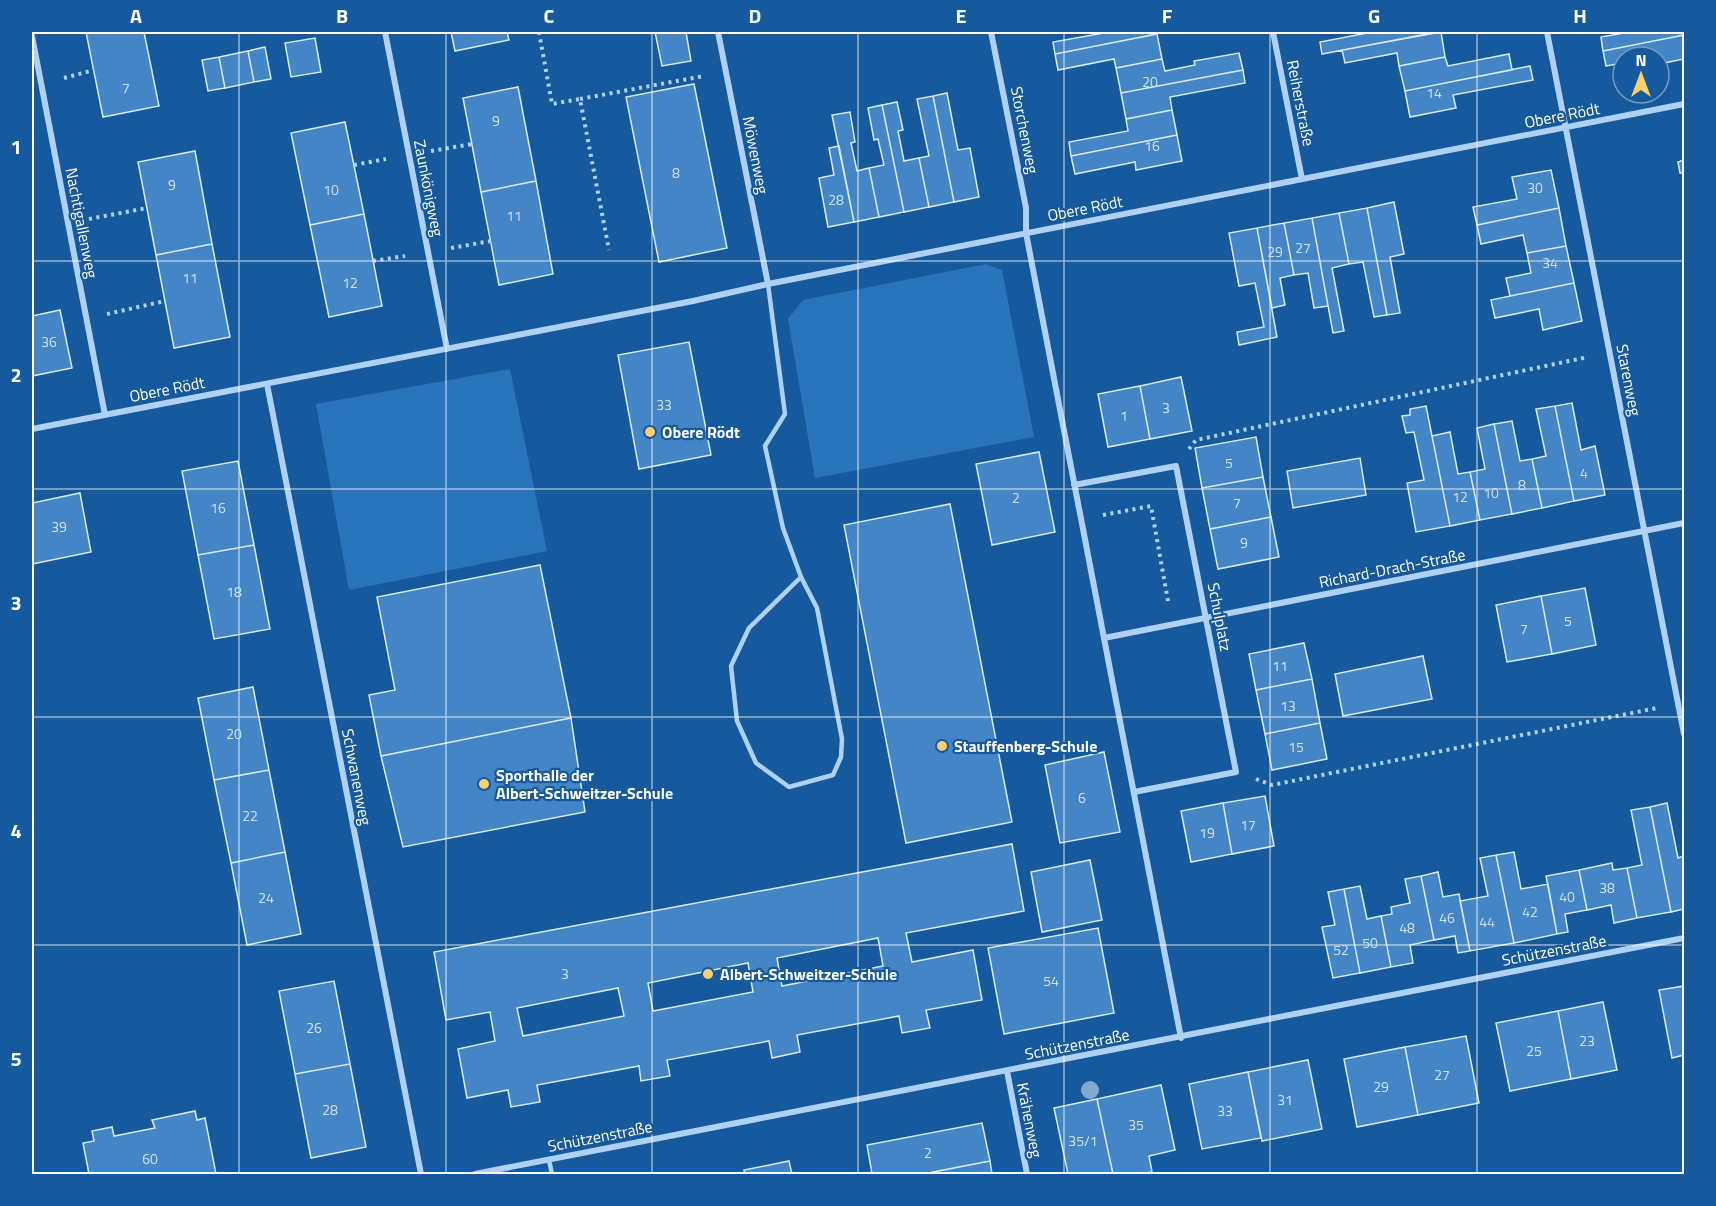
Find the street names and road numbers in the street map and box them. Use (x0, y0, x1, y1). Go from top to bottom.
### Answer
street label: Reiherstraße (1281, 58, 1321, 148)
street label: Storchenweg (1005, 84, 1045, 176)
street label: Obere Rödt (1522, 96, 1602, 134)
street label: Möwenweg (737, 114, 775, 196)
street label: Zaunkönigweg (408, 137, 450, 239)
street label: Nachtigallenweg (60, 166, 104, 280)
street label: Obere Rödt (1045, 189, 1125, 227)
street label: Starenweg (1610, 342, 1648, 418)
street label: Obere Rödt (127, 370, 207, 408)
street label: Richard-Drach-Straße (1317, 542, 1467, 594)
street label: Schulplatz (1202, 581, 1238, 653)
street label: Schwanenweg (336, 727, 378, 827)
street label: Schützenstraße (1500, 928, 1608, 972)
street label: Schützenstraße (1023, 1022, 1131, 1066)
street label: Krähenweg (1011, 1080, 1049, 1160)
street label: Schützenstraße (546, 1114, 654, 1158)

